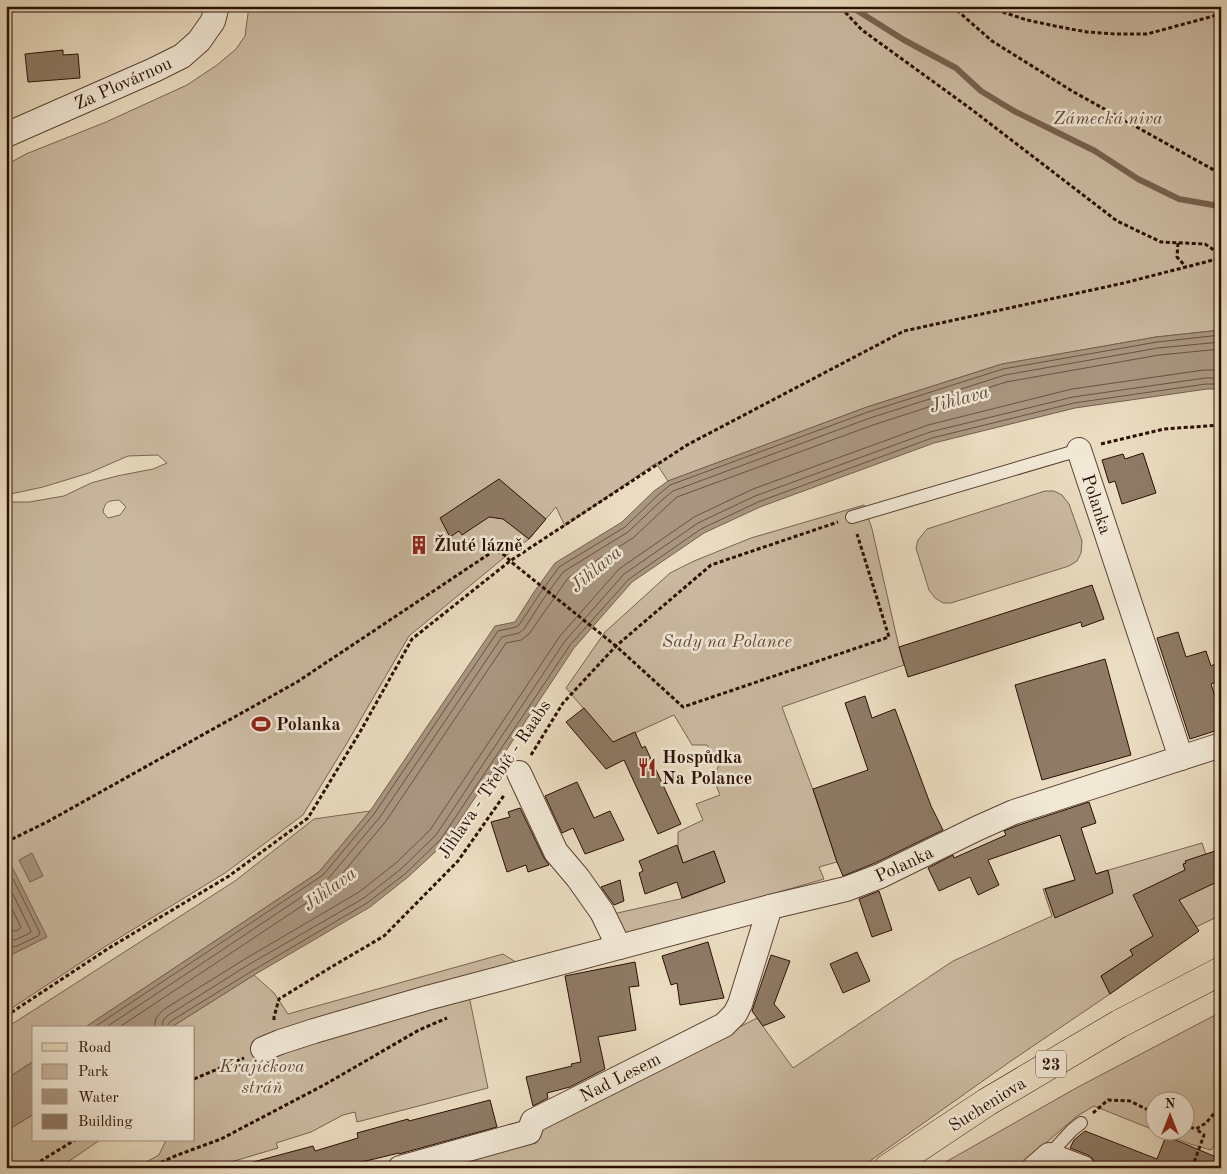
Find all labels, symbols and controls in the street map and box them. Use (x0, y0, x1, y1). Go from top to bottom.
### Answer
street label: Za Plovárnou (72, 54, 175, 113)
park label: Zámecká niva (1053, 110, 1163, 128)
water label: Jihlava (928, 383, 991, 417)
street label: Polanka (1078, 472, 1114, 537)
building icon: Žluté lázně (408, 534, 430, 556)
place label: Žluté lázně (434, 534, 523, 555)
water label: Jihlava (567, 543, 626, 597)
park label: Sady na Polance (662, 633, 792, 651)
street label: Jihlava - Třebíč - Raabs (435, 697, 555, 862)
sports icon: Polanka (250, 713, 272, 735)
place label: Polanka (276, 716, 341, 734)
place label: Hospůdka Na Polance (662, 749, 752, 788)
restaurant icon: Hospůdka Na Polance (636, 756, 658, 778)
street label: Polanka (873, 844, 936, 886)
water label: Jihlava (300, 864, 361, 916)
legend (32, 1026, 195, 1142)
text: Road (78, 1041, 112, 1056)
street label: Nad Lesem (577, 1050, 664, 1106)
road number: 23 (1036, 1050, 1066, 1078)
park label: Krajíčkova stráň (218, 1058, 305, 1097)
text: Park (78, 1065, 109, 1080)
street label: Sucheniova (946, 1074, 1029, 1136)
text: Water (78, 1091, 119, 1106)
north arrow (1144, 1092, 1194, 1142)
text: N (1165, 1097, 1176, 1111)
text: Building (78, 1115, 133, 1130)

